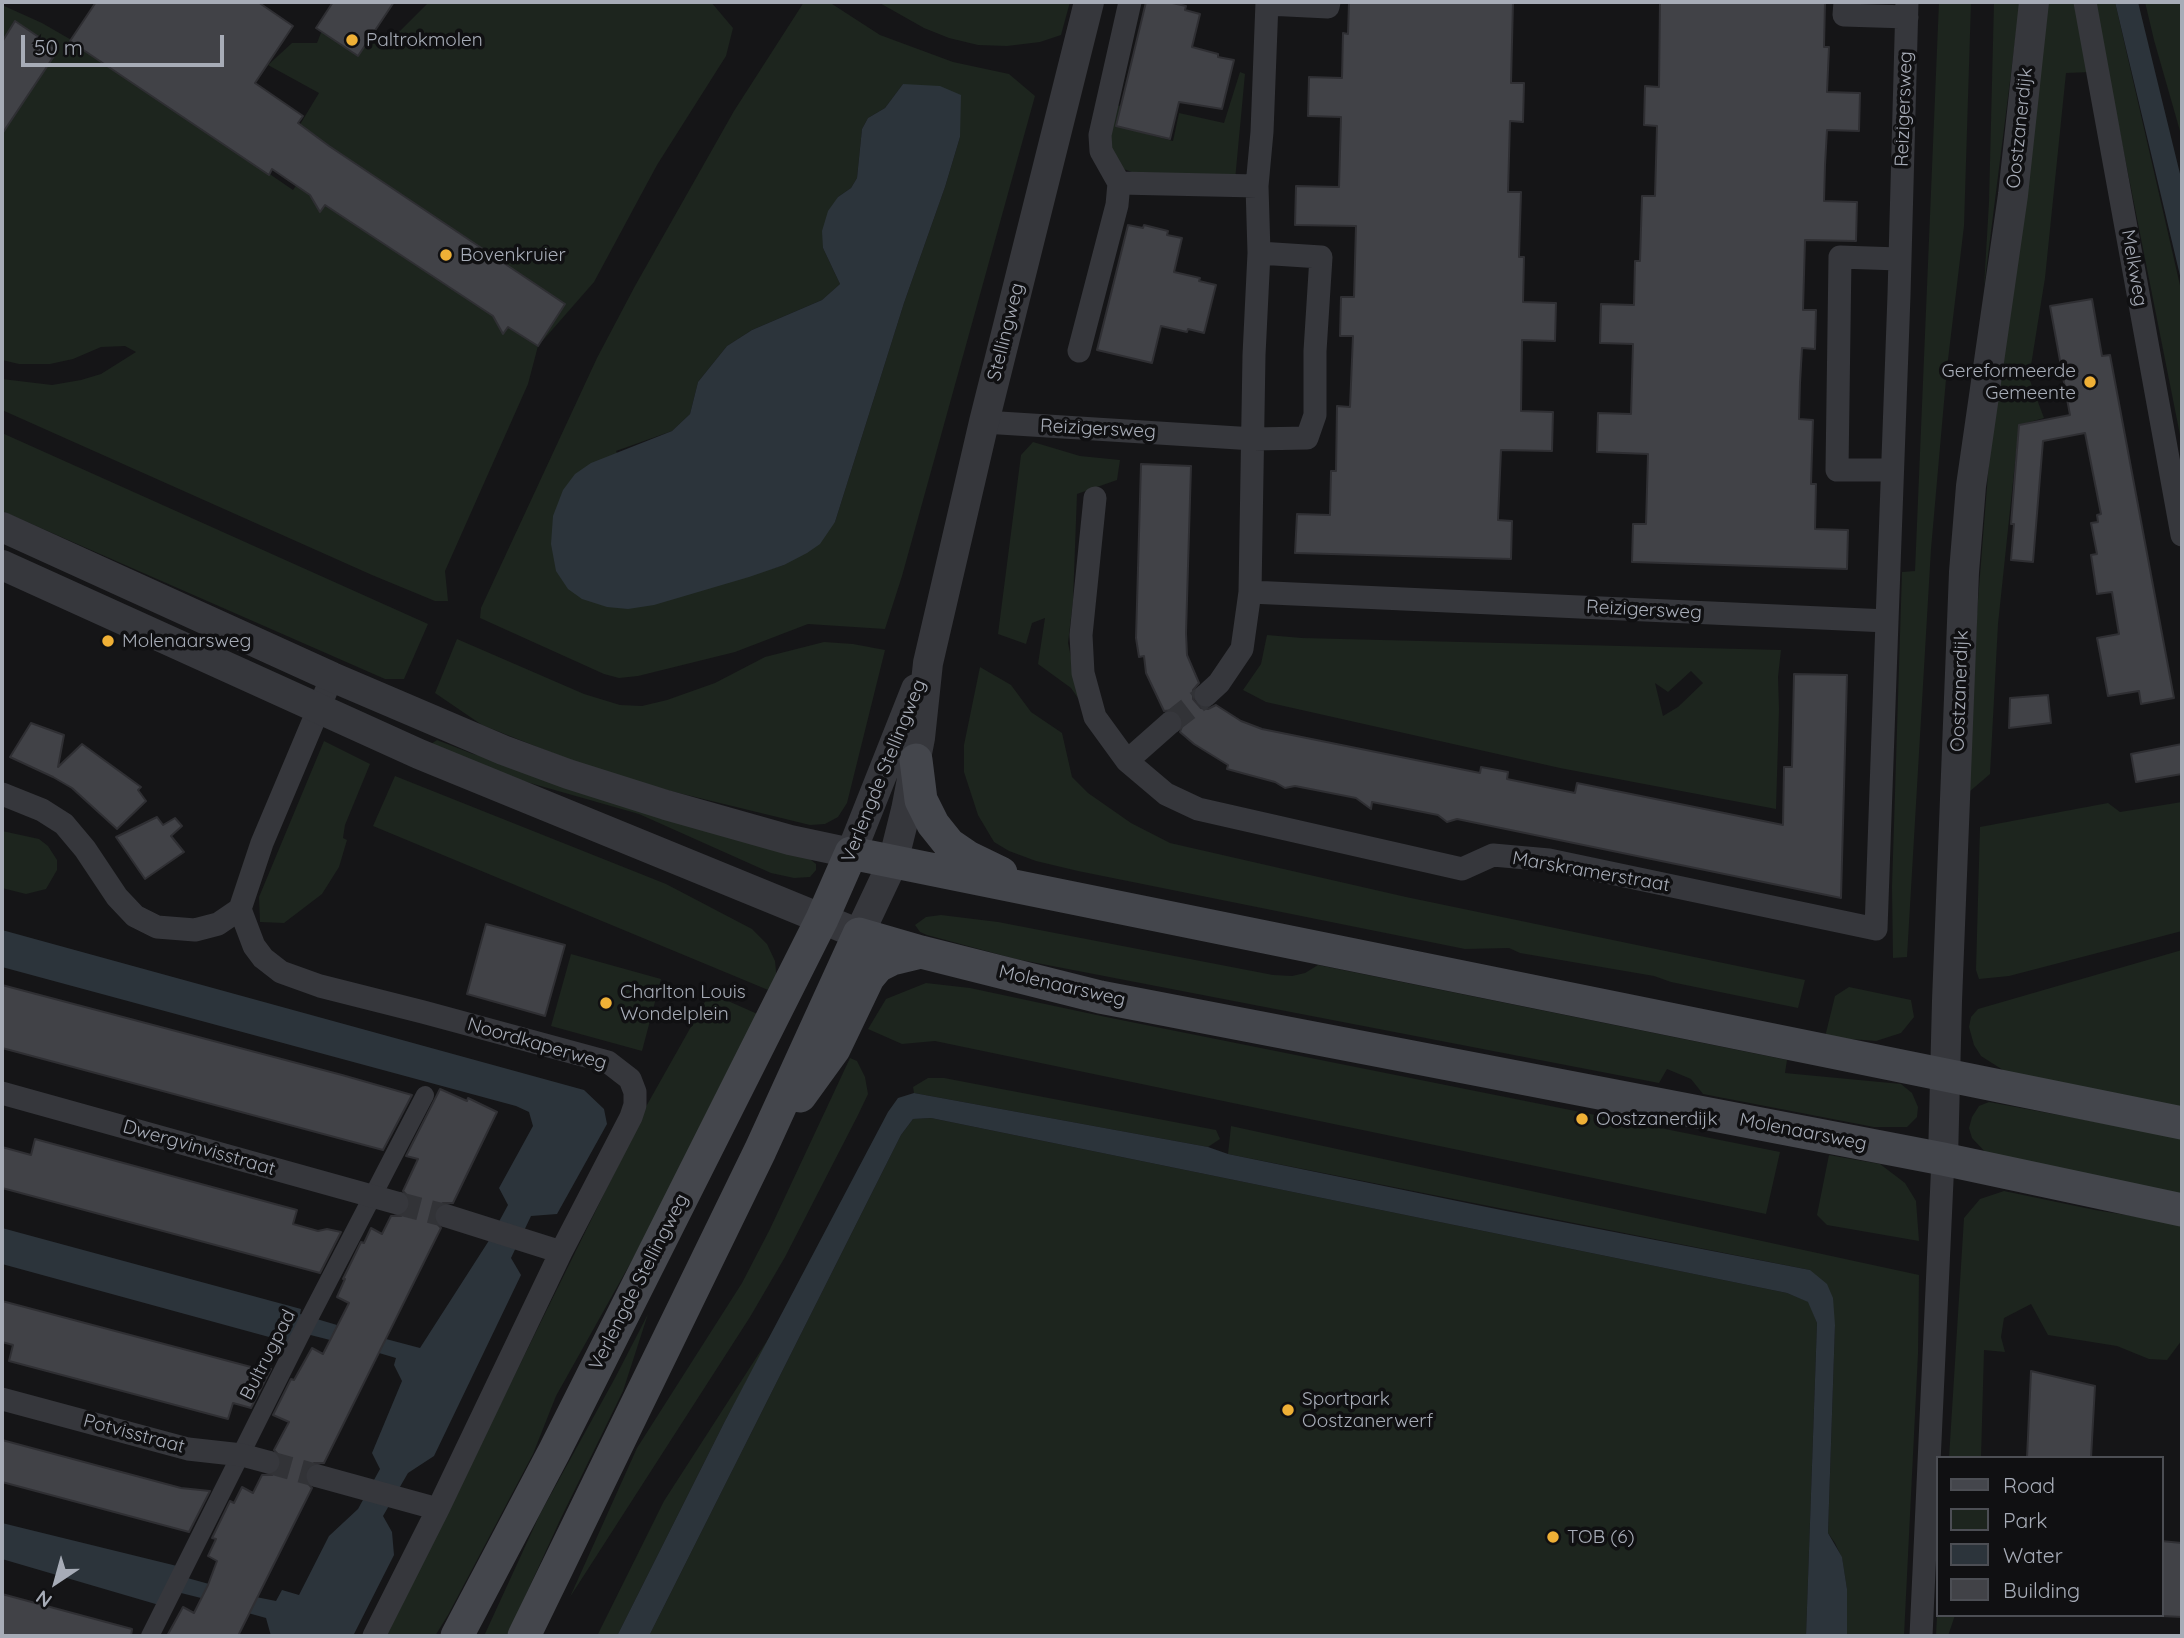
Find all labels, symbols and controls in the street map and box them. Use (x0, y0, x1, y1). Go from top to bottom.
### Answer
scale bar (24, 21, 228, 65)
place label: Paltrokmolen (366, 29, 483, 51)
marker: Paltrokmolen (344, 32, 360, 48)
text: 50 m (34, 34, 83, 60)
street label: Reizigersweg (1891, 51, 1917, 167)
street label: Oostzanerdijk (2002, 66, 2038, 190)
street label: Melkweg (2116, 228, 2152, 308)
place label: Bovenkruier (460, 244, 566, 266)
marker: Bovenkruier (438, 247, 454, 263)
street label: Stellingweg (983, 281, 1029, 383)
place label: Gereformeerde Gemeente (1942, 360, 2076, 404)
marker: Gereformeerde Gemeente (2082, 374, 2098, 390)
street label: Reizigersweg (1040, 415, 1156, 443)
street label: Reizigersweg (1586, 596, 1702, 624)
place label: Molenaarsweg (122, 630, 251, 652)
street label: Oostzanerdijk (1946, 630, 1974, 752)
marker: Molenaarsweg (100, 633, 116, 649)
street label: Verlengde Stellingweg (837, 676, 931, 866)
street label: Marskramerstraat (1510, 847, 1672, 897)
street label: Molenaarsweg (996, 960, 1128, 1012)
place label: Charlton Louis Wondelplein (620, 981, 746, 1025)
marker: Charlton Louis Wondelplein (598, 995, 614, 1011)
street label: Noordkaperweg (465, 1013, 609, 1075)
place label: Oostzanerdijk (1596, 1108, 1718, 1130)
street label: Molenaarsweg (1737, 1108, 1869, 1156)
marker: Oostzanerdijk (1574, 1111, 1590, 1127)
street label: Dwergvinvisstraat (120, 1115, 278, 1181)
street label: Verlengde Stellingweg (585, 1190, 693, 1374)
street label: Bultrugpad (236, 1306, 300, 1404)
place label: Sportpark Oostzanerwerf (1302, 1388, 1433, 1432)
marker: Sportpark Oostzanerwerf (1280, 1402, 1296, 1418)
street label: Potvisstraat (81, 1410, 187, 1458)
legend (1936, 1456, 2163, 1617)
text: Road (2003, 1472, 2055, 1498)
text: Park (2003, 1507, 2047, 1533)
place label: TOB (6) (1567, 1526, 1635, 1548)
marker: TOB (6) (1545, 1529, 1561, 1545)
text: Water (2003, 1542, 2063, 1568)
north arrow (21, 1547, 91, 1617)
text: Building (2003, 1577, 2080, 1603)
text: N (31, 1585, 56, 1613)

